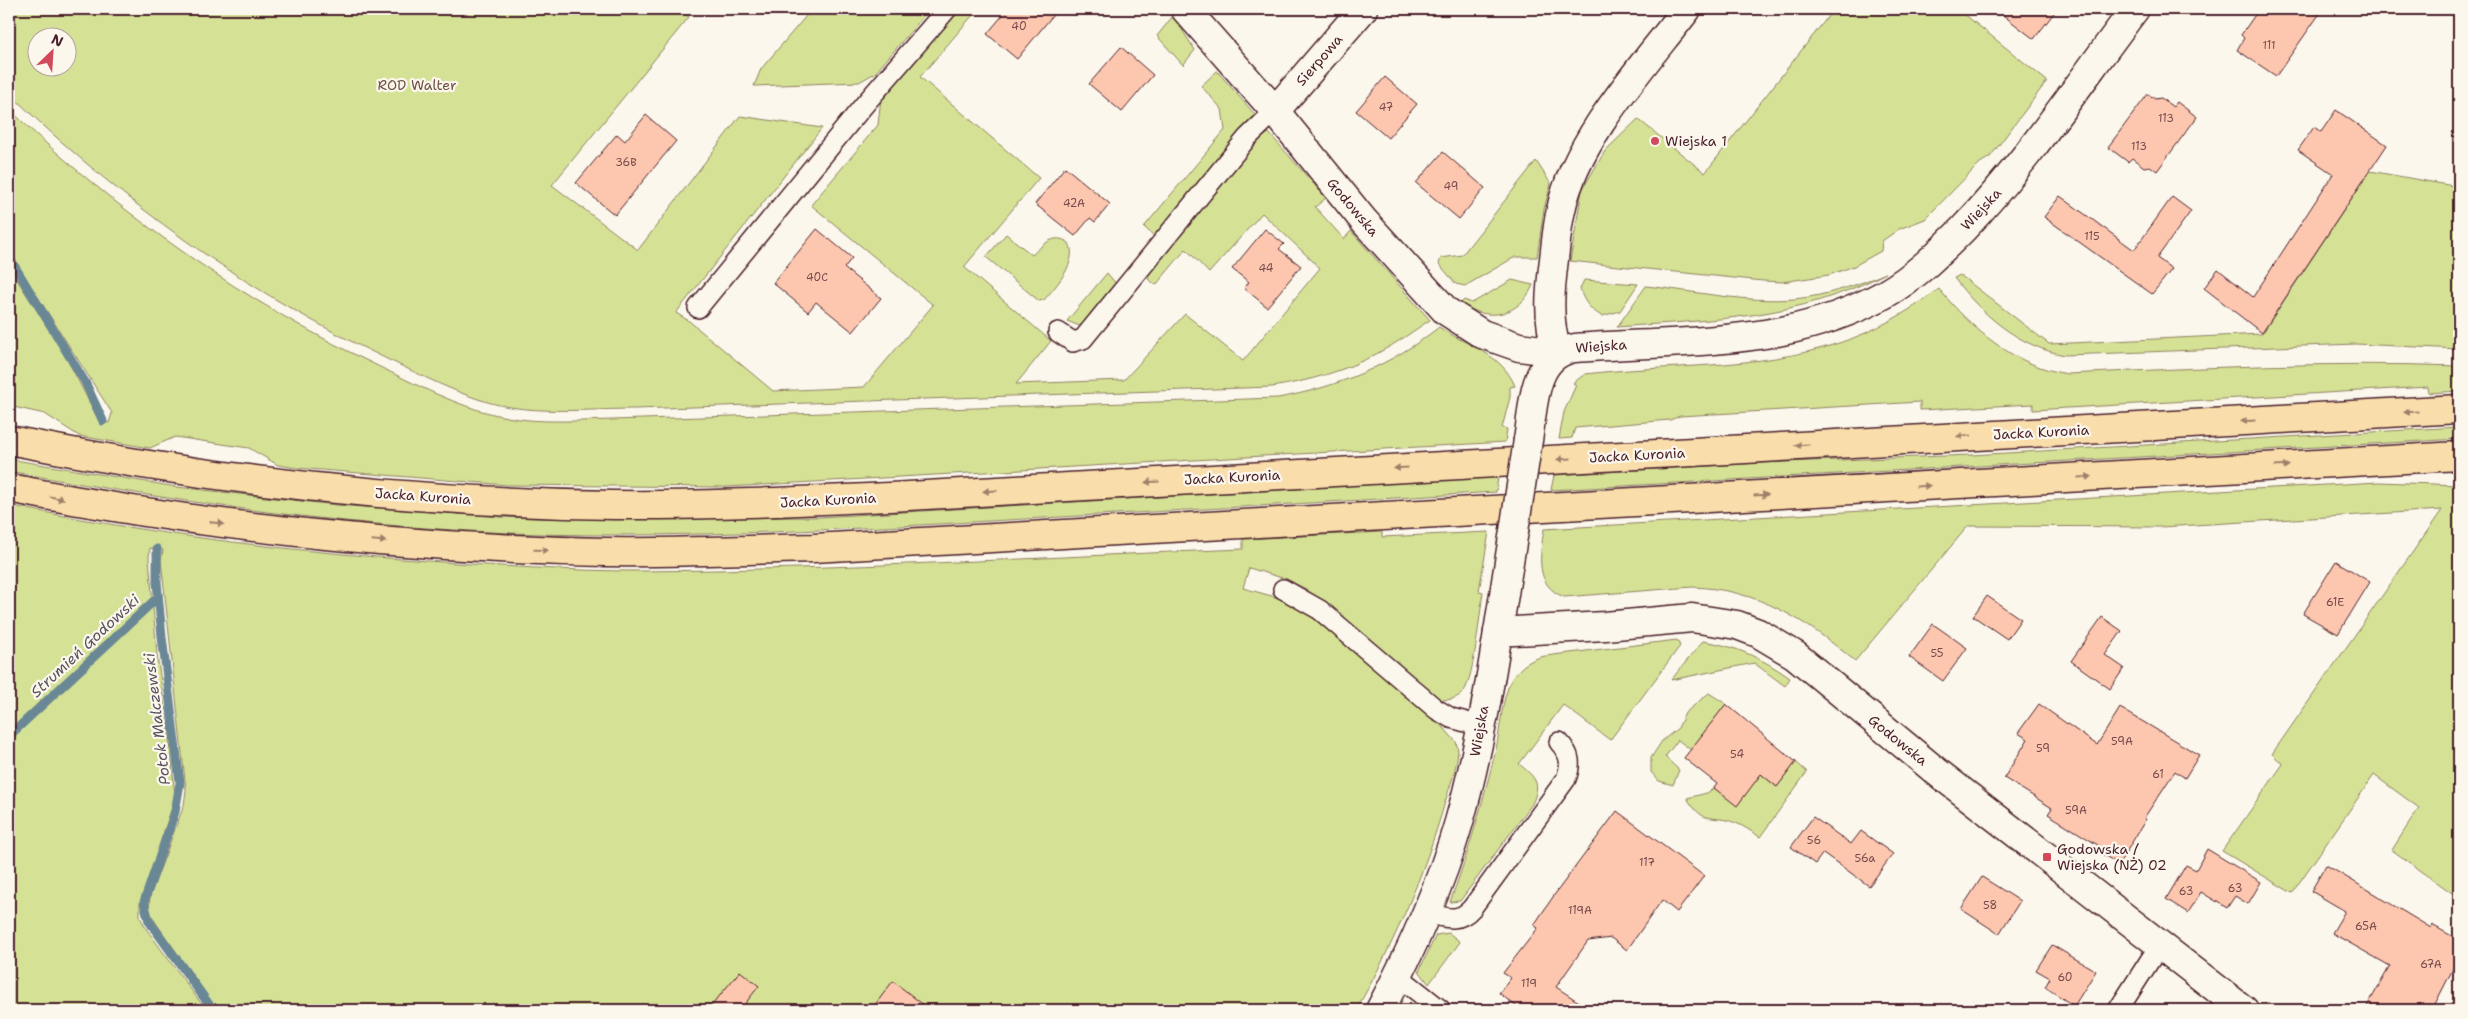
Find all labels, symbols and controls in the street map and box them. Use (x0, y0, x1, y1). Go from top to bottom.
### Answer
house number: 40 (1011, 19, 1027, 34)
north arrow (28, 28, 78, 78)
text: N (49, 30, 66, 51)
street label: Sierpowa (1292, 30, 1346, 89)
house number: 111 (2262, 38, 2276, 53)
park label: ROD Walter (377, 76, 457, 94)
house number: 47 (1379, 100, 1394, 115)
house number: 113 (2158, 111, 2174, 126)
place label: Wiejska 1 (1665, 132, 1727, 150)
marker: Wiejska 1 (1649, 135, 1661, 147)
house number: 113 (2131, 139, 2147, 154)
house number: 36B (615, 155, 637, 170)
street label: Godowska (1323, 174, 1383, 240)
house number: 49 (1444, 179, 1458, 194)
street label: Wiejska (1957, 184, 2005, 234)
house number: 42A (1063, 196, 1085, 211)
house number: 115 (2084, 229, 2100, 244)
house number: 44 (1258, 261, 1274, 276)
house number: 40C (806, 270, 828, 285)
street label: Wiejska (1575, 335, 1628, 357)
one-way arrow (2402, 408, 2418, 416)
one-way arrow (2240, 417, 2256, 425)
street label: Jacka Kuronia (1992, 420, 2090, 444)
one-way arrow (1956, 433, 1972, 441)
one-way arrow (1793, 442, 1809, 450)
street label: Jacka Kuronia (1588, 443, 1686, 467)
one-way arrow (1555, 455, 1571, 463)
one-way arrow (2275, 461, 2291, 469)
one-way arrow (1393, 464, 1409, 472)
street label: Jacka Kuronia (1183, 465, 1281, 489)
one-way arrow (2077, 473, 2093, 481)
one-way arrow (1144, 478, 1160, 486)
one-way arrow (1915, 482, 1931, 490)
street label: Jacka Kuronia (374, 484, 472, 508)
one-way arrow (981, 487, 997, 495)
street label: Jacka Kuronia (779, 488, 877, 512)
one-way arrow (1753, 491, 1769, 499)
one-way arrow (49, 494, 65, 502)
one-way arrow (209, 519, 225, 527)
one-way arrow (371, 537, 387, 545)
one-way arrow (533, 547, 549, 555)
water label: Strumień Godowski (26, 590, 144, 702)
house number: 61E (2326, 595, 2344, 610)
house number: 55 (1930, 646, 1944, 661)
water label: Potok Malczewski (139, 651, 175, 786)
street label: Wiejska (1466, 704, 1492, 758)
street label: Godowska (1865, 711, 1932, 770)
house number: 59A (2111, 734, 2133, 749)
house number: 59 (2036, 741, 2050, 756)
house number: 54 (1730, 747, 1744, 762)
house number: 61 (2152, 767, 2164, 782)
house number: 59A (2065, 803, 2087, 818)
house number: 56 (1807, 833, 1821, 848)
place label: Godowska / Wiejska (NŻ) 02 (2057, 840, 2167, 874)
house number: 56a (1855, 851, 1876, 866)
marker: Godowska / Wiejska (NŻ) 02 (2041, 851, 2053, 863)
house number: 117 (1639, 855, 1655, 870)
house number: 63 (2228, 881, 2242, 896)
house number: 63 (2179, 884, 2193, 899)
house number: 58 (1983, 898, 1997, 913)
house number: 119A (1568, 903, 1592, 918)
house number: 65A (2355, 919, 2377, 934)
house number: 67A (2420, 957, 2442, 972)
house number: 60 (2057, 970, 2073, 985)
house number: 119 (1521, 976, 1537, 991)

